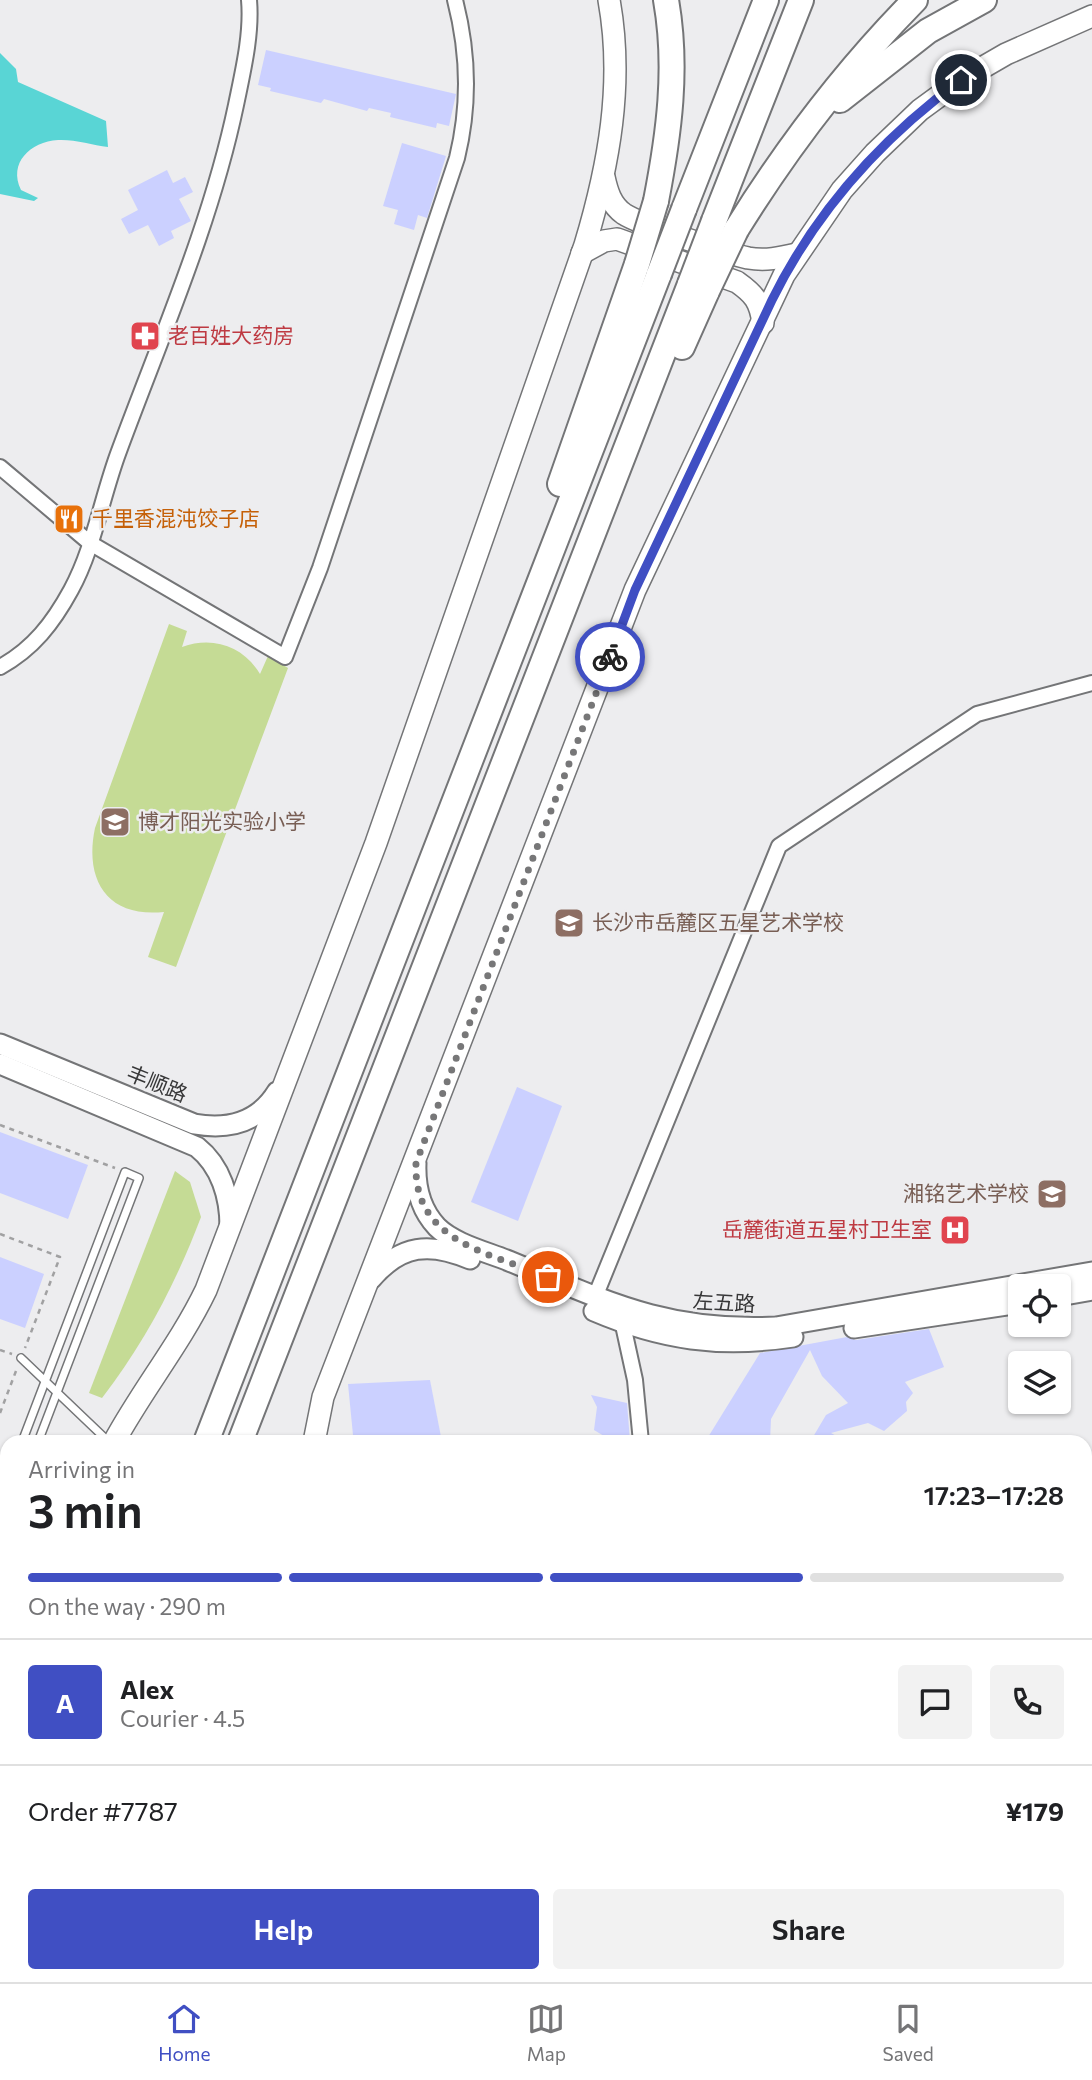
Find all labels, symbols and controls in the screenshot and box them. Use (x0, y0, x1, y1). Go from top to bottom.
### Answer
pin (931, 50, 991, 110)
icon: home (942, 61, 980, 99)
pharmacy icon: 老百姓大药房 (128, 319, 162, 353)
place label: 老百姓大药房 (168, 322, 294, 347)
restaurant icon: 千里香混沌饺子店 (52, 502, 86, 536)
place label: 千里香混沌饺子店 (92, 505, 260, 530)
courier (575, 622, 645, 692)
icon: bike (591, 638, 629, 676)
school or university icon: 博才阳光实验小学 (98, 805, 132, 839)
place label: 博才阳光实验小学 (138, 808, 306, 833)
school or university icon: 长沙市岳麓区五星艺术学校 (552, 906, 586, 940)
place label: 长沙市岳麓区五星艺术学校 (592, 909, 844, 934)
street label: 丰顺路 (124, 1059, 191, 1106)
school or university icon: 湘铭艺术学校 (1035, 1177, 1069, 1211)
place label: 湘铭艺术学校 (903, 1180, 1029, 1205)
hospital icon: 岳麓街道五星村卫生室 (938, 1213, 972, 1247)
place label: 岳麓街道五星村卫生室 (722, 1216, 932, 1241)
pin (518, 1247, 578, 1307)
icon: bag (529, 1258, 567, 1296)
map controls (1008, 1274, 1071, 1414)
button: locate (1008, 1274, 1071, 1337)
street label: 左五路 (692, 1287, 756, 1316)
button: layers (1008, 1351, 1071, 1414)
text: Arriving in (28, 1455, 135, 1483)
text: 17:23–17:28 (923, 1479, 1064, 1510)
text: 3 min (28, 1481, 143, 1537)
text: On the way · 290 m (28, 1592, 226, 1620)
button: chat (898, 1665, 972, 1739)
button: phone (990, 1665, 1064, 1739)
text: Alex (120, 1673, 174, 1704)
text: A (56, 1687, 74, 1718)
text: Courier · 4.5 (120, 1704, 245, 1732)
text: Order #7787 (28, 1795, 178, 1826)
text: ¥179 (1005, 1795, 1064, 1826)
button: Help (28, 1889, 539, 1969)
button: Share (553, 1889, 1064, 1969)
tab: Home (158, 2000, 210, 2065)
tab: Map (527, 2000, 566, 2065)
tab: Saved (882, 2000, 934, 2065)

